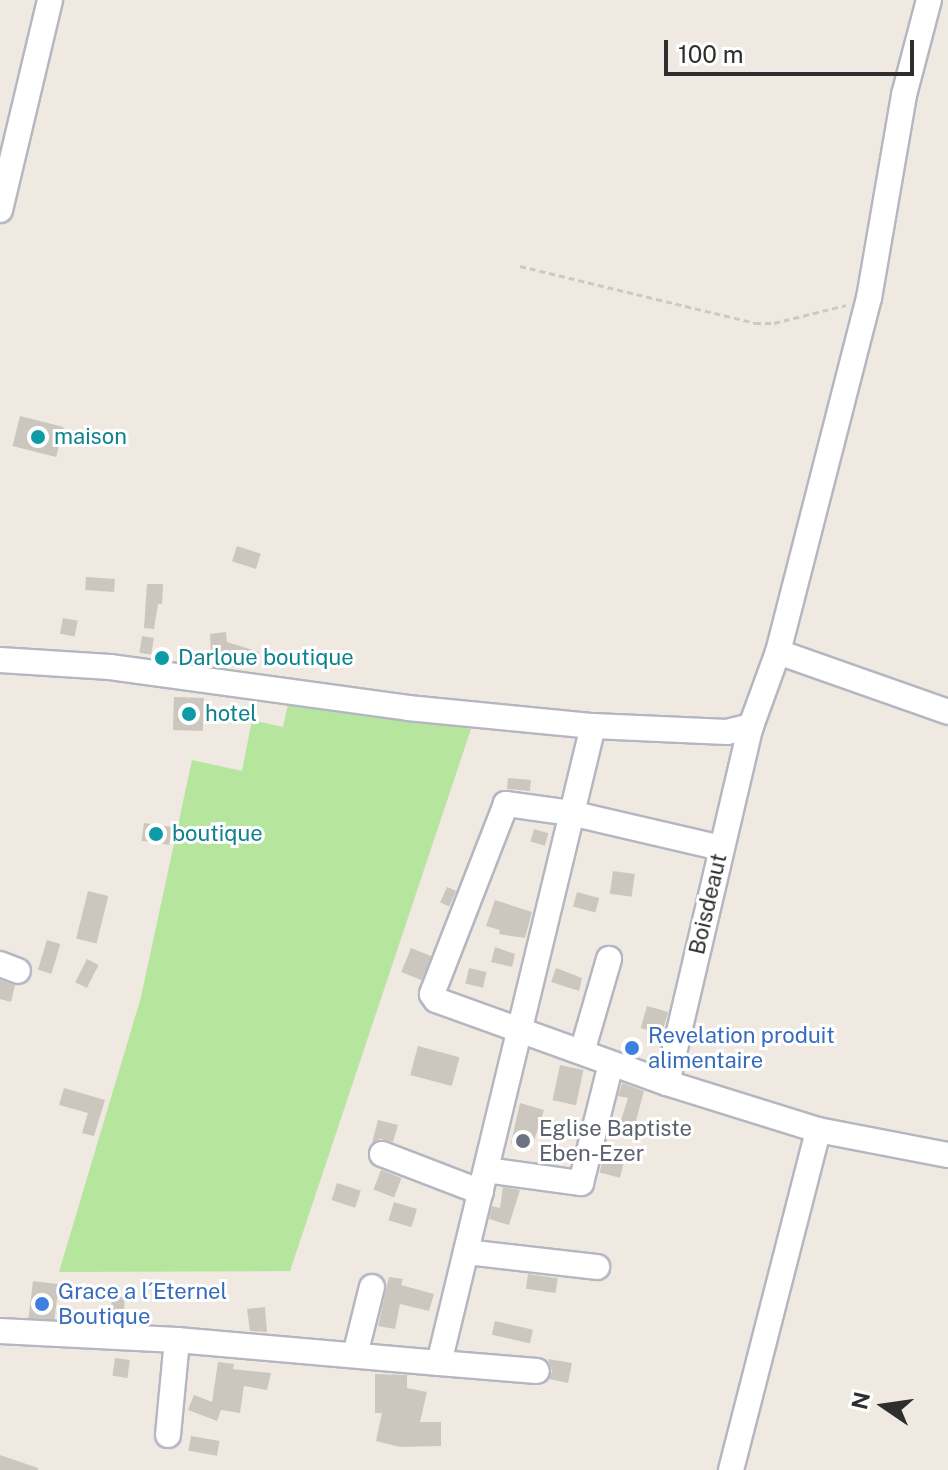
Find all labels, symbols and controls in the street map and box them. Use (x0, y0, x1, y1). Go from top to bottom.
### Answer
scale bar (668, 24, 918, 74)
text: 100 m (678, 40, 744, 68)
place label: maison (54, 424, 127, 450)
marker: maison (29, 428, 47, 446)
place label: Darloue boutique (178, 645, 354, 671)
marker: Darloue boutique (153, 649, 171, 667)
place label: hotel (205, 701, 257, 727)
marker: hotel (180, 705, 198, 723)
place label: boutique (172, 821, 263, 847)
marker: boutique (147, 825, 165, 843)
street label: Boisdeaut (684, 851, 732, 957)
place label: Revelation produit alimentaire (648, 1022, 835, 1074)
marker: Revelation produit alimentaire (623, 1039, 641, 1057)
place label: Eglise Baptiste Eben-Ezer (539, 1115, 692, 1166)
marker: Eglise Baptiste Eben-Ezer (514, 1132, 532, 1150)
place label: Grace a l´Eternel Boutique (58, 1278, 227, 1330)
marker: Grace a l´Eternel Boutique (33, 1295, 51, 1313)
north arrow (844, 1366, 924, 1446)
text: N (846, 1389, 875, 1412)

